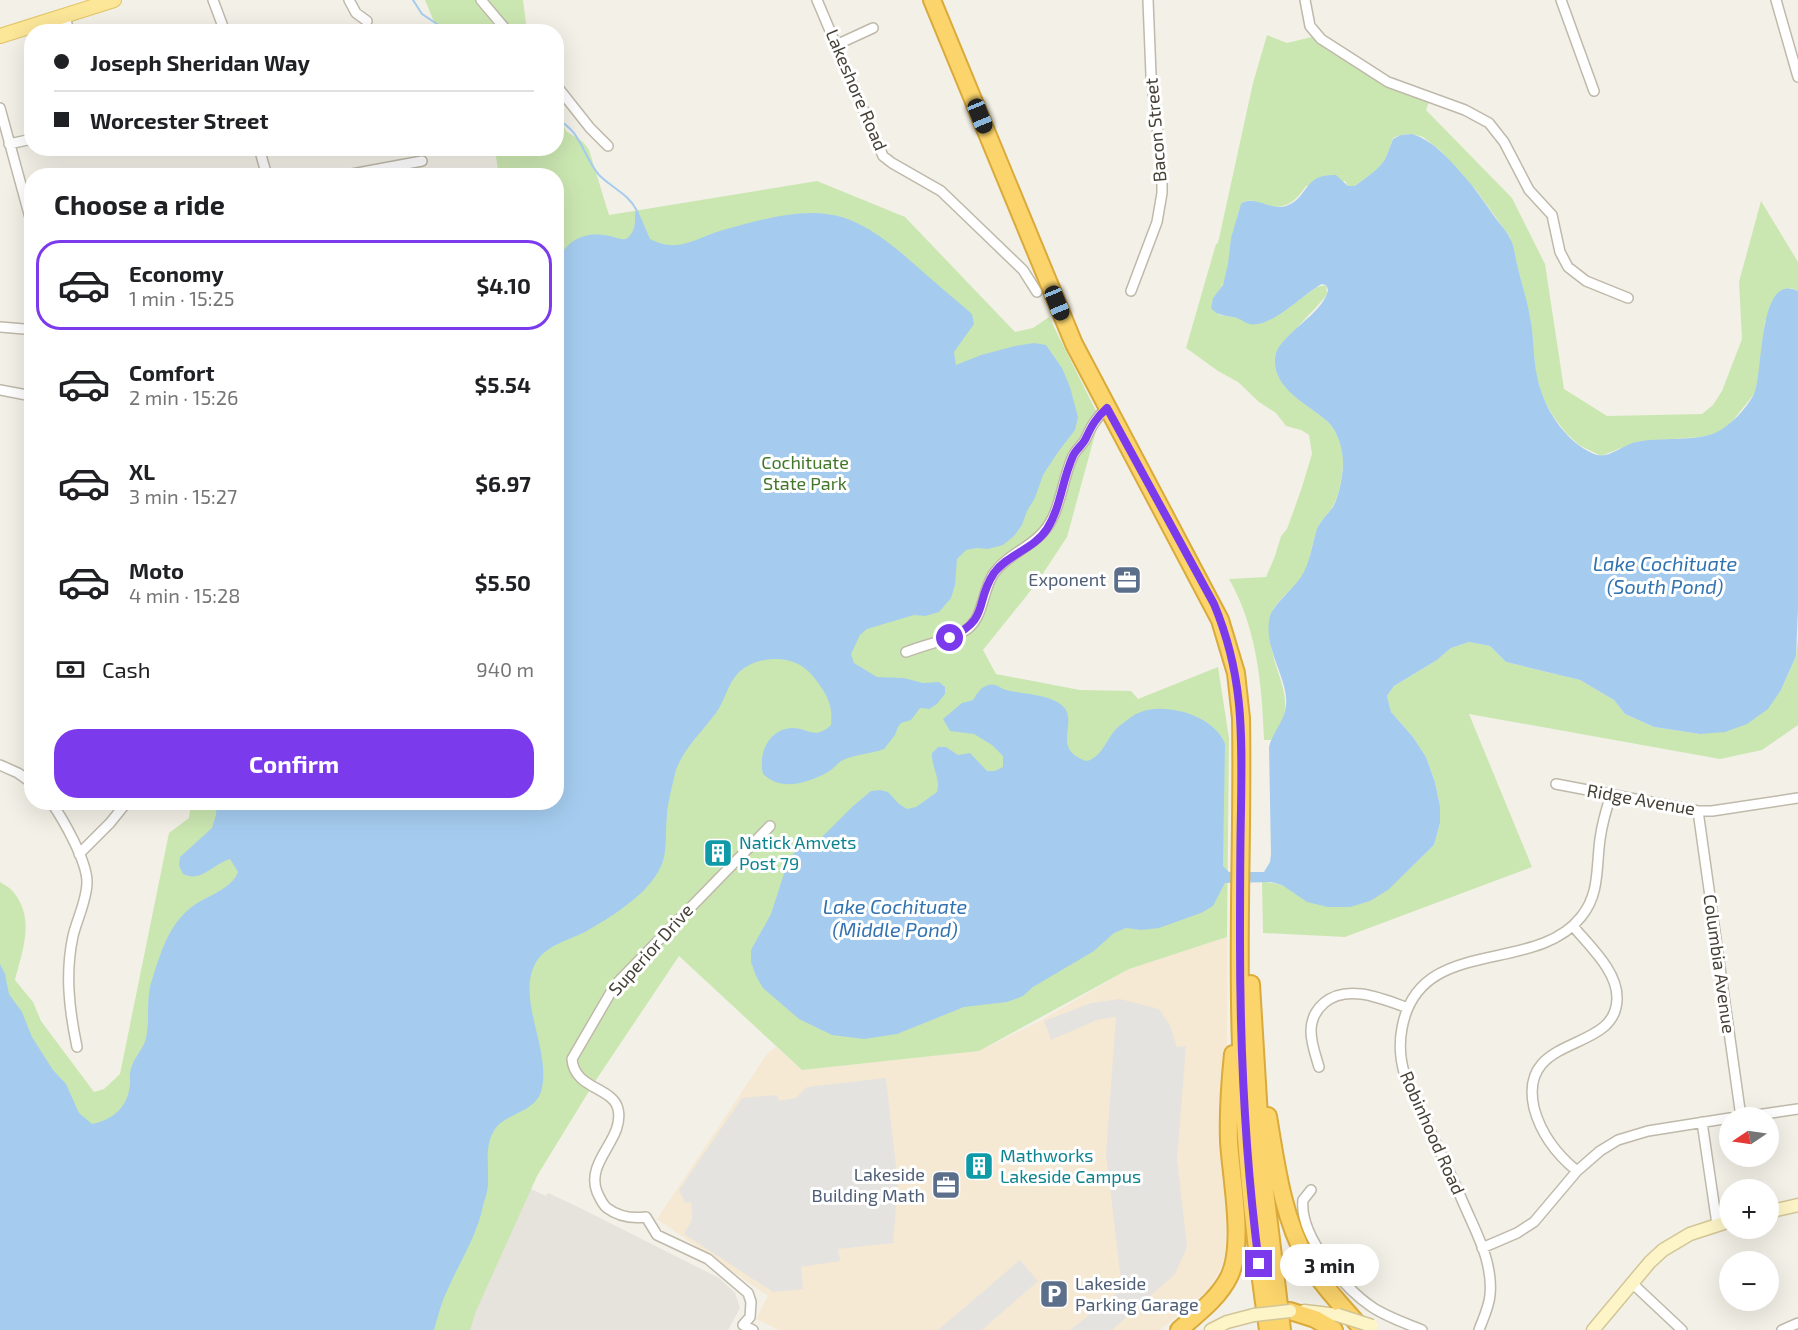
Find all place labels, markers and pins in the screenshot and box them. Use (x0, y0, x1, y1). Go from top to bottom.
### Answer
office icon: Exponent (1111, 564, 1143, 596)
place label: Exponent (1028, 568, 1106, 590)
place label: Natick Amvets Post 79 (739, 831, 856, 874)
building icon: Natick Amvets Post 79 (702, 837, 734, 869)
place label: Mathworks Lakeside Campus (1000, 1144, 1141, 1187)
building icon: Mathworks Lakeside Campus (963, 1150, 995, 1182)
place label: Lakeside Building Math (811, 1163, 925, 1206)
office icon: Lakeside Building Math (930, 1169, 962, 1201)
place label: Lakeside Parking Garage (1075, 1272, 1199, 1315)
parking icon: Lakeside Parking Garage (1038, 1278, 1070, 1310)

